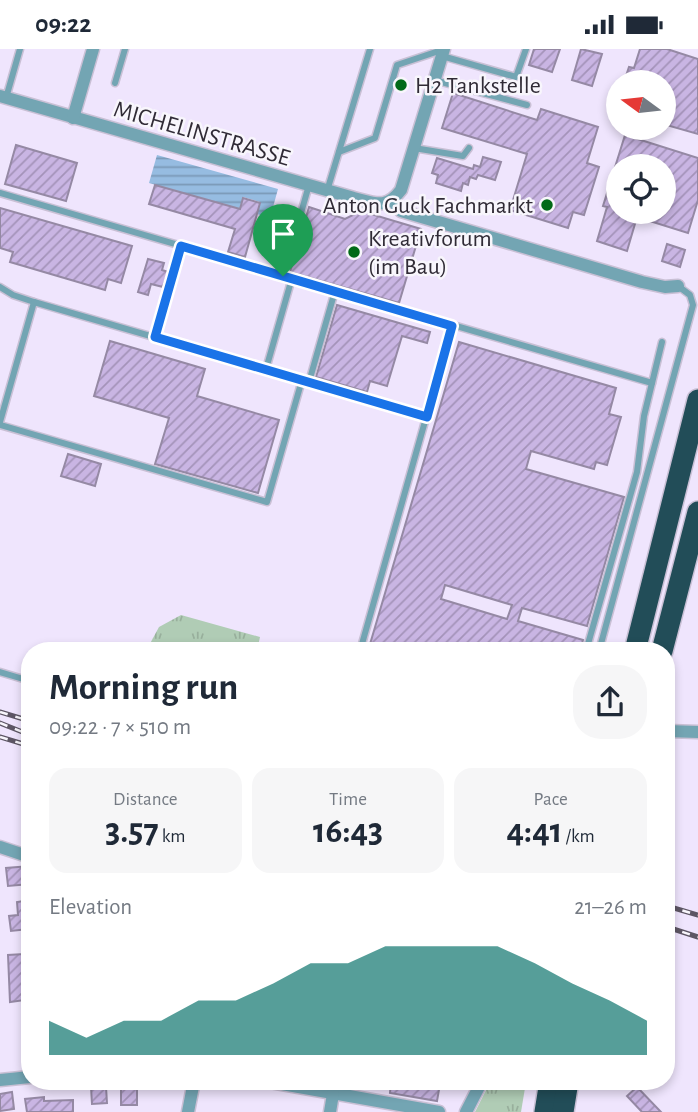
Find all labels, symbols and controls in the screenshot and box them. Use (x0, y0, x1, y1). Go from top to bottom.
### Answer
text: 09:22 (35, 11, 92, 37)
north arrow (606, 70, 676, 140)
map controls (606, 70, 676, 224)
place label: H2 Tankstelle (415, 74, 541, 98)
marker: H2 Tankstelle (393, 77, 409, 93)
street label: MICHELINSTRASSE (111, 97, 293, 171)
button: locate (606, 154, 676, 224)
place label: Anton Guck Fachmarkt (323, 194, 533, 218)
marker: Anton Guck Fachmarkt (539, 197, 555, 213)
pin (253, 204, 313, 276)
icon: arrive (264, 215, 302, 253)
place label: Kreativforum (im Bau) (368, 227, 492, 279)
marker: Kreativforum (im Bau) (346, 244, 362, 260)
button: share (573, 665, 647, 739)
text: Morning run (49, 669, 238, 707)
text: 09:22 · 7 × 510 m (49, 716, 191, 739)
text: Distance (113, 790, 178, 809)
text: Time (329, 790, 367, 809)
text: Pace (534, 790, 568, 809)
text: 3.57 (105, 814, 159, 849)
text: 16:43 (313, 814, 383, 849)
text: 4:41 (507, 814, 562, 849)
text: km (159, 827, 186, 846)
text: /km (562, 827, 595, 846)
text: Elevation (49, 896, 132, 919)
text: 21–26 m (574, 896, 647, 919)

